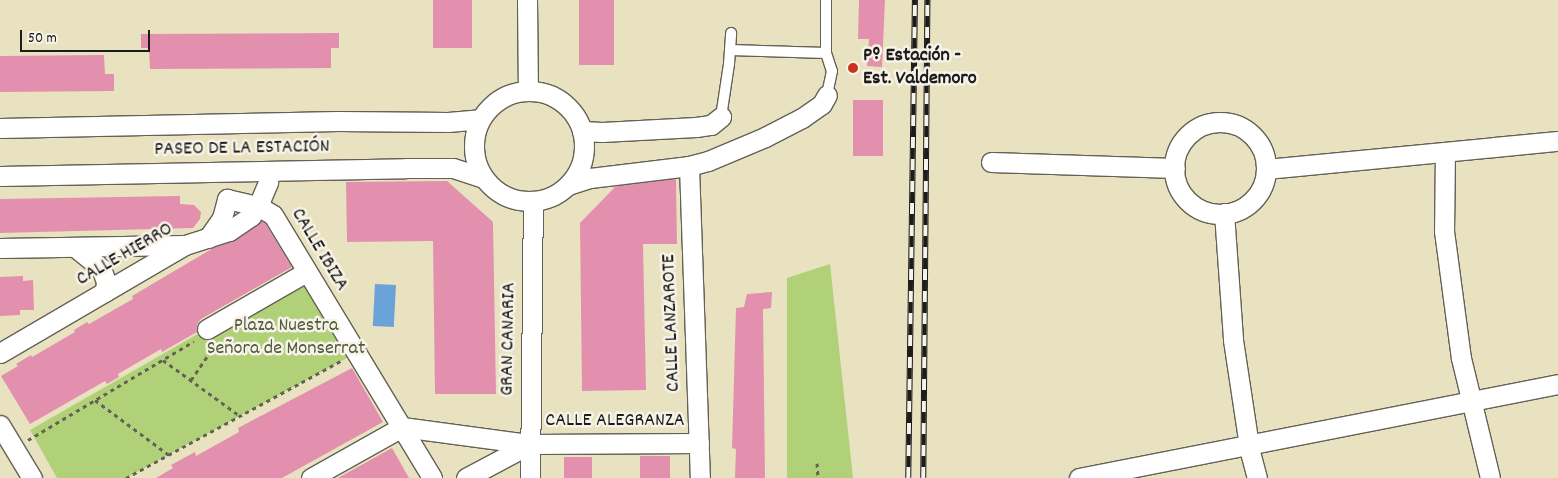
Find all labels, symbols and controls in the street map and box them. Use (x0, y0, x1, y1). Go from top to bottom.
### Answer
scale bar (22, 20, 152, 52)
text: 50 m (28, 28, 57, 50)
place label: Pº Estación - Est. Valdemoro (863, 44, 977, 91)
marker: Pº Estación - Est. Valdemoro (847, 62, 859, 74)
street label: PASEO DE LA ESTACIÓN (154, 135, 330, 163)
street label: CALLE IBIZA (285, 204, 353, 296)
street label: CALLE HIERRO (73, 218, 177, 292)
street label: CALLE LANZAROTE (658, 254, 686, 392)
street label: GRAN CANARIA (496, 282, 522, 396)
park label: Plaza Nuestra Señora de Monserrat (207, 314, 365, 361)
street label: CALLE ALEGRANZA (545, 409, 685, 433)

